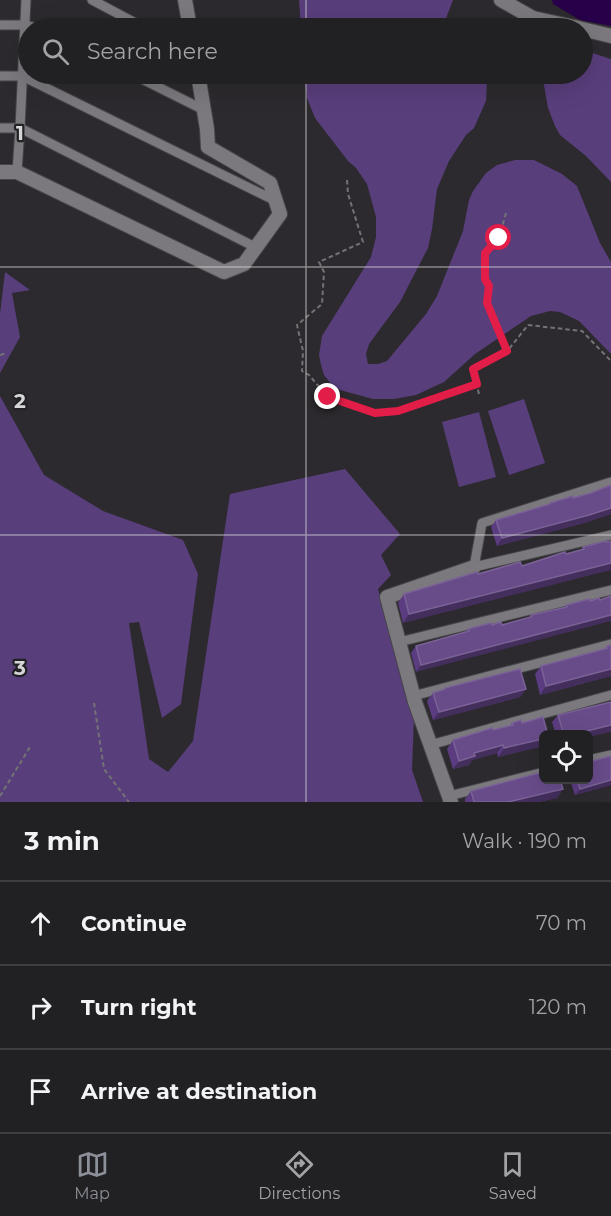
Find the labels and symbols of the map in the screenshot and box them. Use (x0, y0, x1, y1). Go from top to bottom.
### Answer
text: 1 (16, 121, 24, 145)
route start (485, 224, 511, 250)
route end (314, 383, 340, 409)
text: 2 (14, 389, 26, 413)
text: 3 (13, 656, 26, 680)

